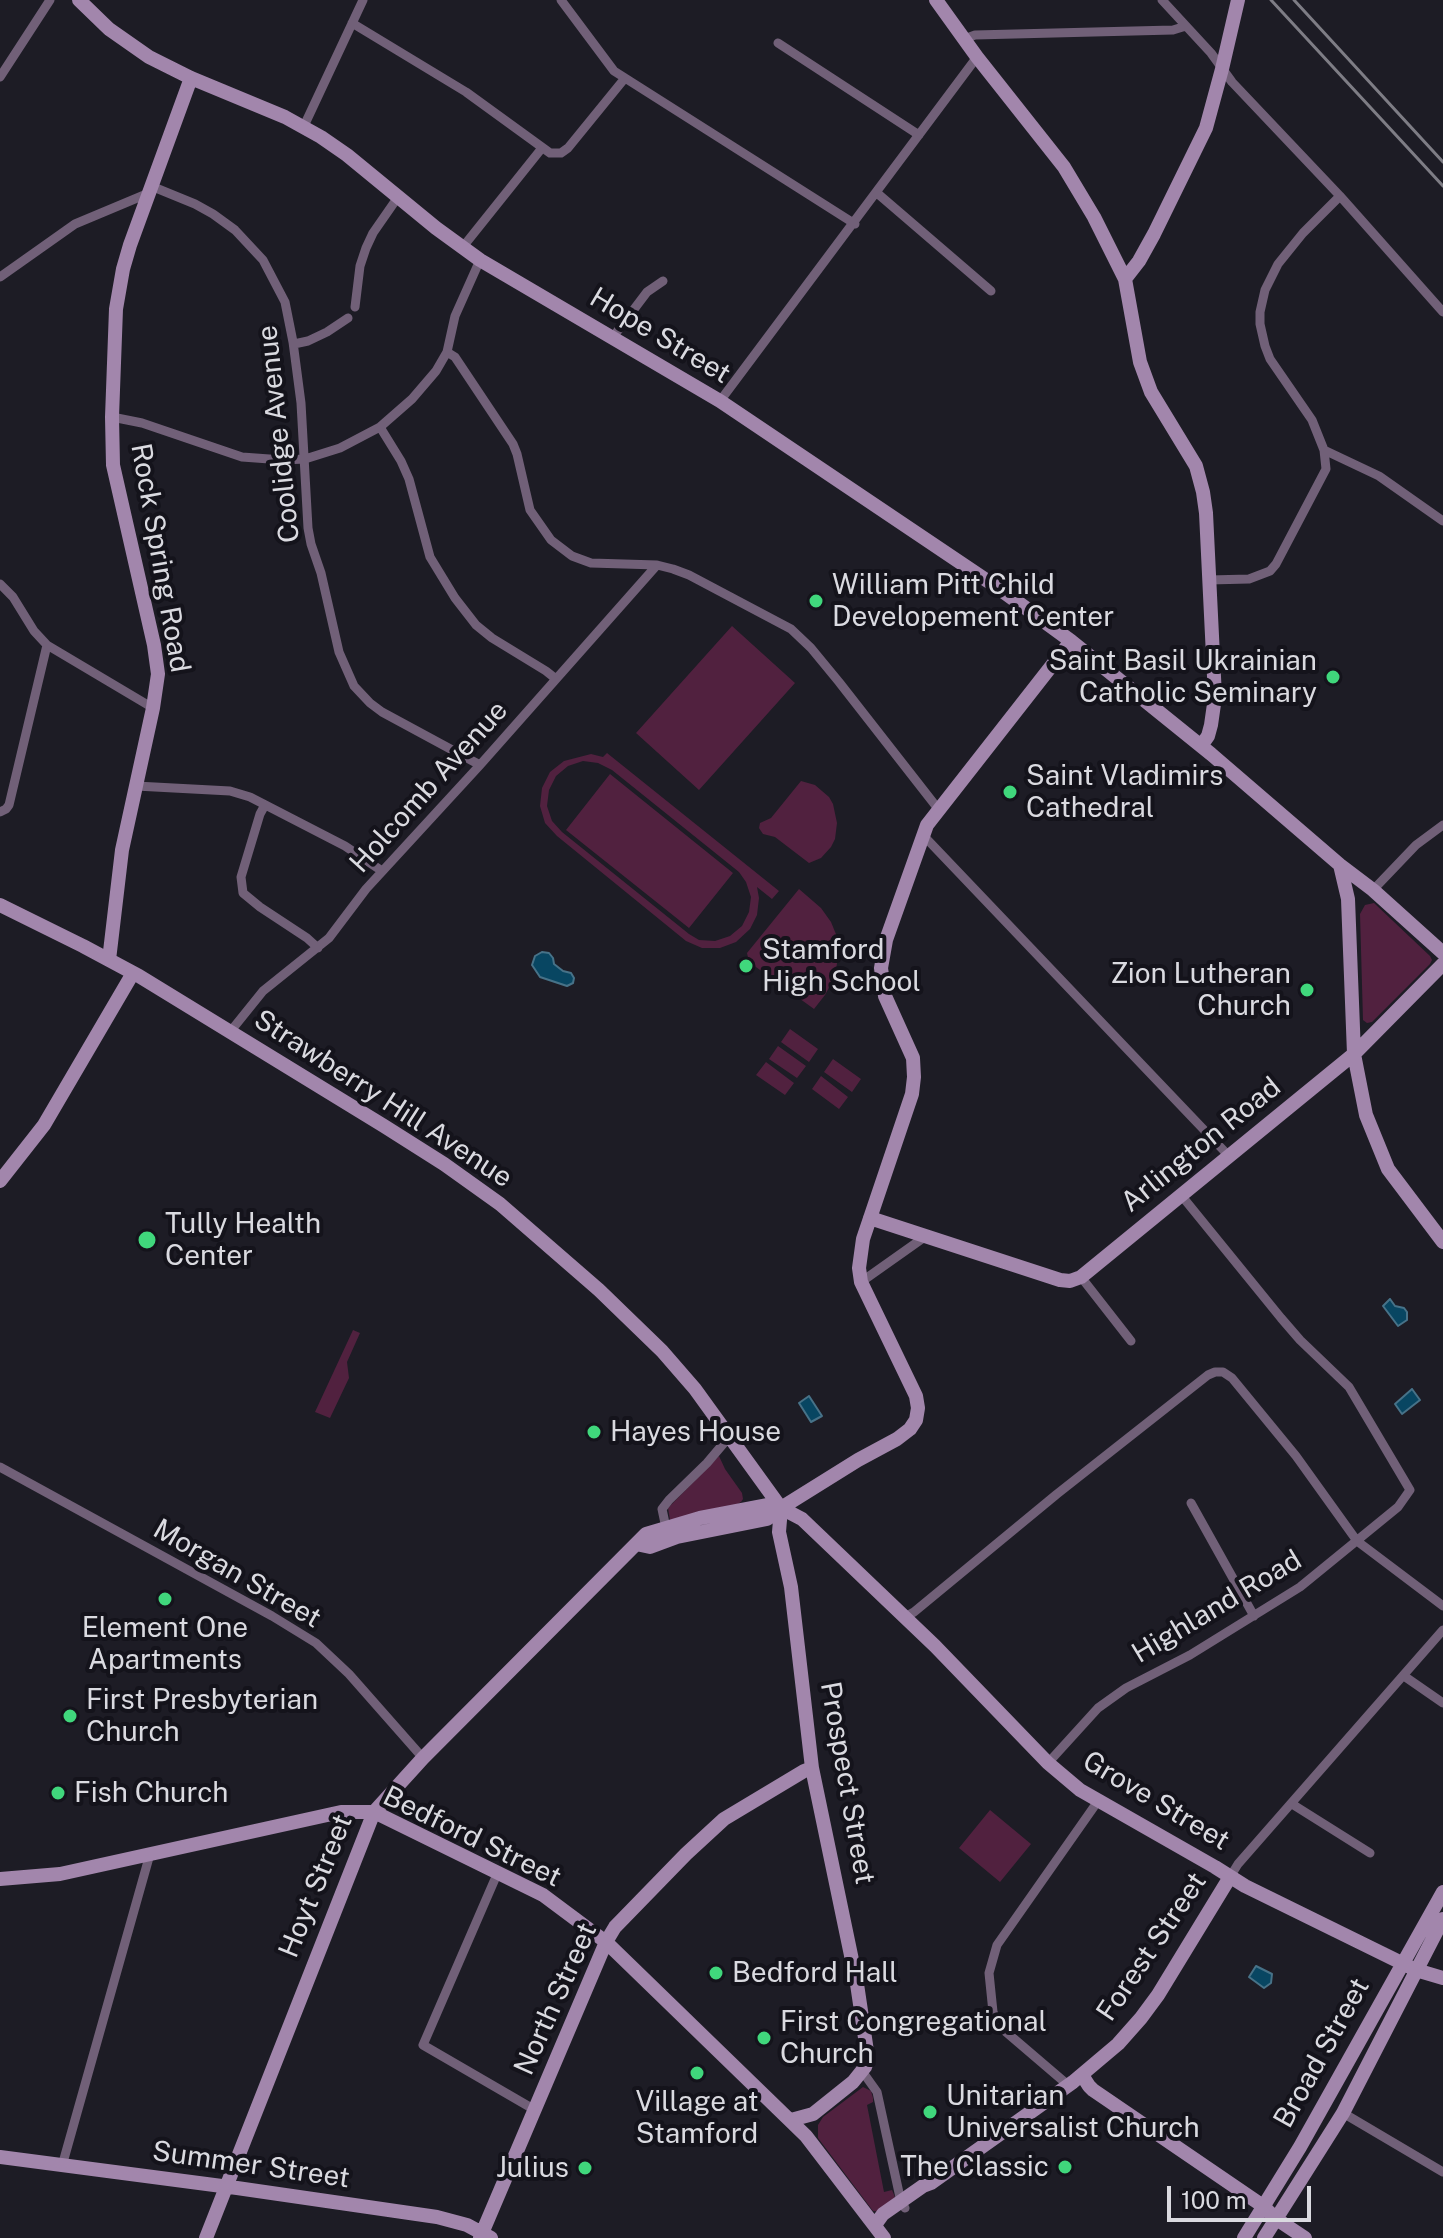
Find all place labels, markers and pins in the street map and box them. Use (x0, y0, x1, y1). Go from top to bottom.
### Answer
place label: William Pitt Child Developement Center (832, 568, 1114, 634)
marker: William Pitt Child Developement Center (807, 592, 825, 610)
place label: Saint Basil Ukrainian Catholic Seminary (1049, 644, 1317, 710)
marker: Saint Basil Ukrainian Catholic Seminary (1324, 668, 1342, 686)
place label: Saint Vladimirs Cathedral (1026, 759, 1224, 825)
marker: Saint Vladimirs Cathedral (1001, 783, 1019, 801)
place label: Stamford High School (762, 933, 921, 999)
marker: Stamford High School (737, 957, 755, 975)
place label: Zion Lutheran Church (1110, 957, 1291, 1023)
marker: Zion Lutheran Church (1298, 981, 1316, 999)
place label: Tully Health Center (165, 1207, 321, 1273)
marker: Tully Health Center (136, 1229, 158, 1251)
place label: Hayes House (610, 1415, 781, 1449)
marker: Hayes House (585, 1423, 603, 1441)
marker: Element One Apartments (156, 1590, 174, 1608)
place label: Element One Apartments (82, 1611, 248, 1677)
place label: First Presbyterian Church (86, 1683, 318, 1749)
marker: First Presbyterian Church (61, 1707, 79, 1725)
place label: Fish Church (74, 1776, 228, 1810)
marker: Fish Church (49, 1784, 67, 1802)
place label: Bedford Hall (732, 1956, 898, 1990)
marker: Bedford Hall (707, 1964, 725, 1982)
place label: First Congregational Church (780, 2005, 1047, 2071)
marker: First Congregational Church (755, 2029, 773, 2047)
marker: Village at Stamford (688, 2064, 706, 2082)
place label: Unitarian Universalist Church (946, 2079, 1200, 2145)
place label: Village at Stamford (635, 2085, 759, 2151)
marker: Unitarian Universalist Church (921, 2103, 939, 2121)
place label: The Classic (900, 2150, 1049, 2184)
place label: Julius (496, 2151, 569, 2185)
marker: The Classic (1056, 2158, 1074, 2176)
marker: Julius (576, 2159, 594, 2177)

